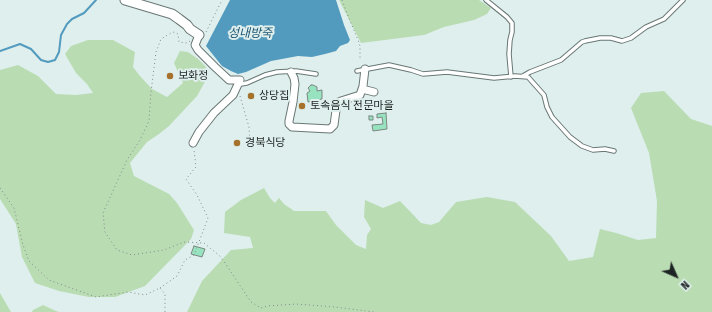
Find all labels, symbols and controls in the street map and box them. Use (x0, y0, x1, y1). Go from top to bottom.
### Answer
water label: 성내방죽 (228, 27, 272, 41)
place label: 보화정 (178, 69, 208, 83)
marker: 보화정 (165, 71, 175, 81)
place label: 상당집 (259, 89, 289, 103)
marker: 상당집 (246, 91, 256, 101)
place label: 토속음식 전문마을 (310, 99, 394, 113)
marker: 토속음식 전문마을 (297, 101, 307, 111)
place label: 경북식당 (245, 136, 285, 150)
marker: 경북식당 (232, 138, 242, 148)
north arrow (656, 256, 696, 296)
text: N (678, 278, 692, 292)

